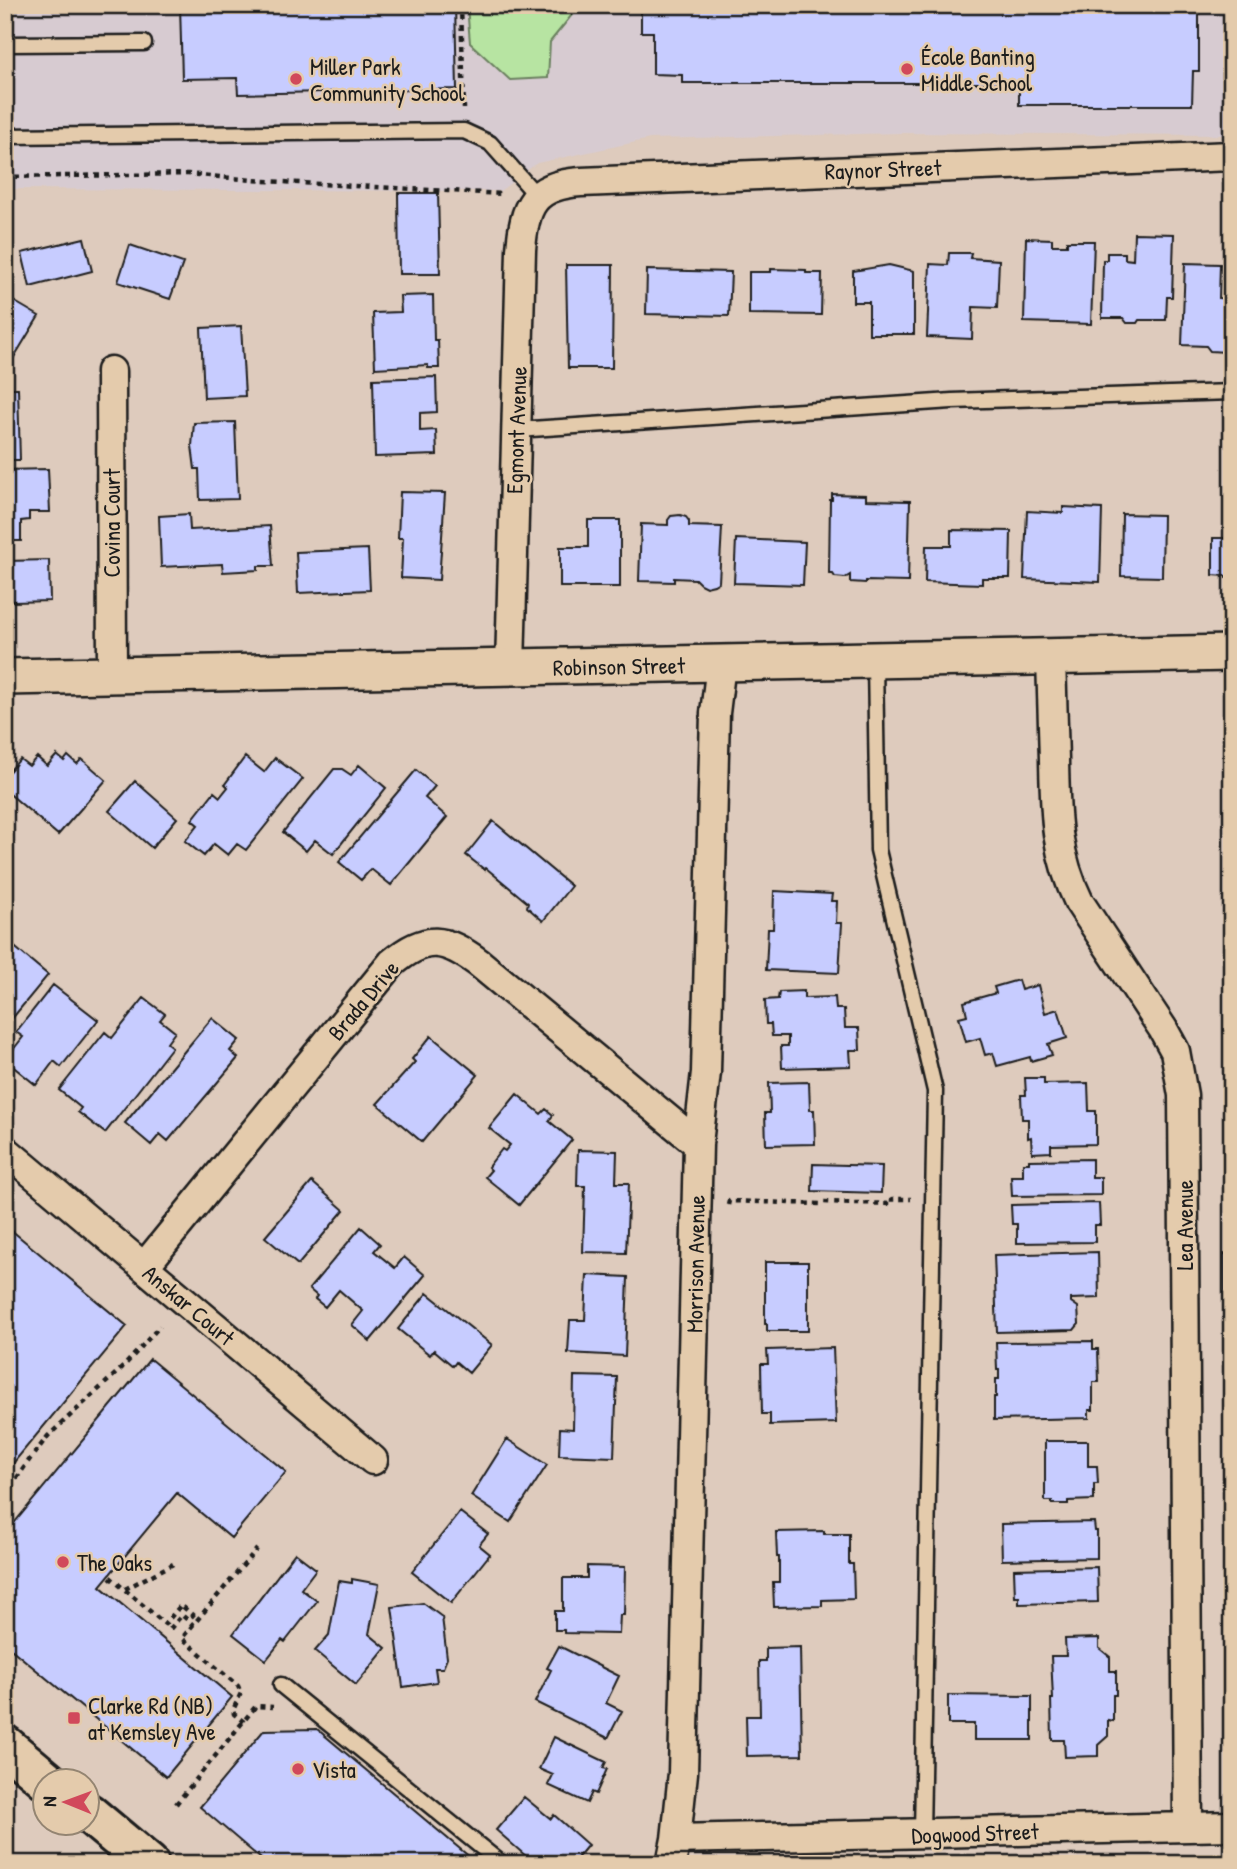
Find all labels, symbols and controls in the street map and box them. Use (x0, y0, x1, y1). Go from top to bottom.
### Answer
place label: École Banting Middle School (921, 41, 1035, 98)
place label: Miller Park Community School (310, 51, 466, 108)
marker: École Banting Middle School (899, 61, 915, 77)
marker: Miller Park Community School (288, 71, 304, 87)
street label: Raynor Street (824, 151, 943, 187)
street label: Egmont Avenue (498, 366, 534, 494)
street label: Covina Court (96, 468, 127, 577)
street label: Robinson Street (553, 649, 686, 683)
street label: Brada Drive (320, 953, 406, 1047)
street label: Lea Avenue (1169, 1180, 1200, 1270)
street label: Morrison Avenue (678, 1195, 712, 1333)
street label: Anskar Court (137, 1257, 242, 1353)
place label: The Oaks (77, 1547, 152, 1578)
marker: The Oaks (55, 1554, 71, 1570)
place label: Clarke Rd (NB) at Kemsley Ave (88, 1690, 216, 1747)
marker: Clarke Rd (NB) at Kemsley Ave (66, 1710, 82, 1726)
place label: Vista (312, 1754, 356, 1785)
marker: Vista (290, 1761, 306, 1777)
north arrow (32, 1768, 102, 1838)
text: N (36, 1796, 62, 1807)
street label: Dogwood Street (911, 1815, 1040, 1851)

